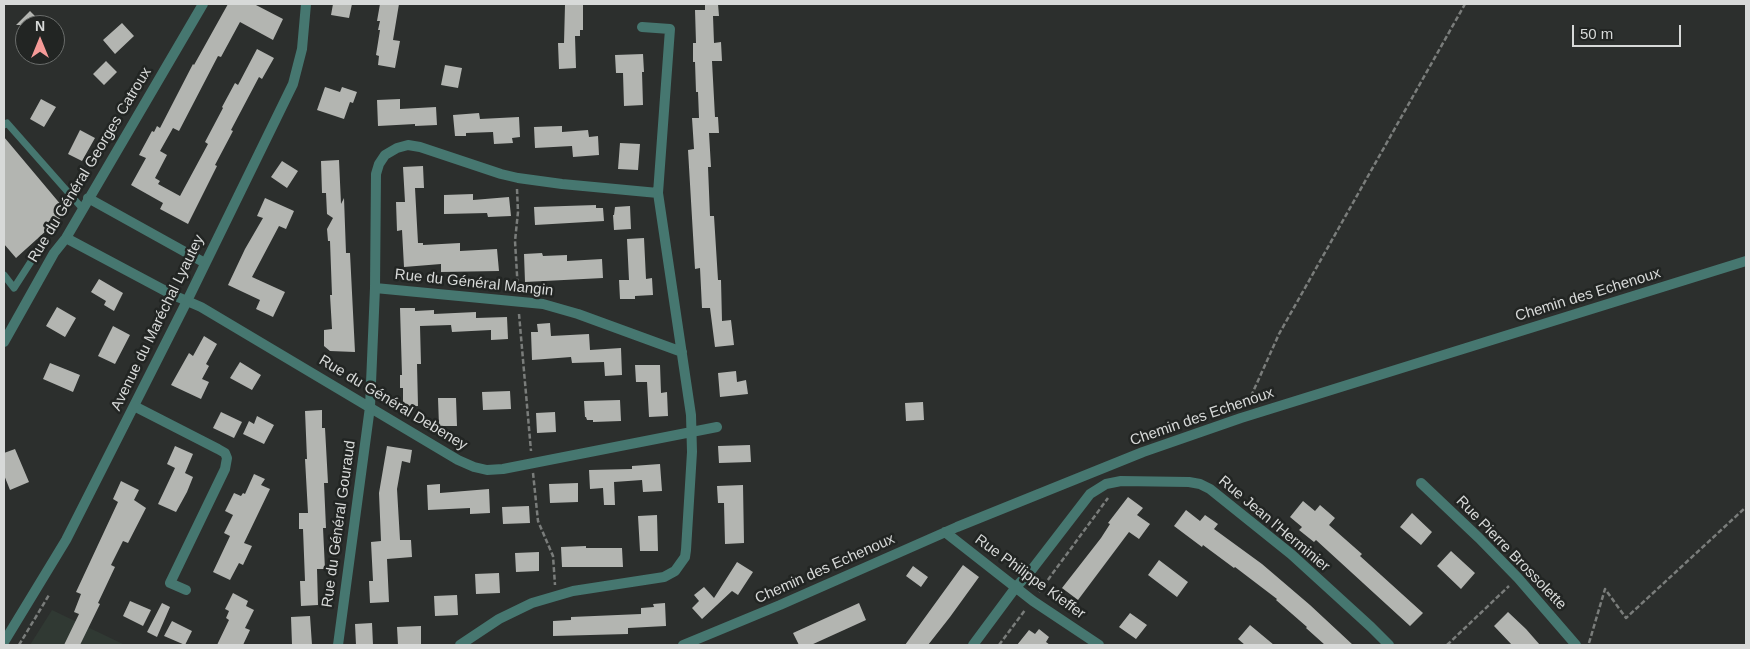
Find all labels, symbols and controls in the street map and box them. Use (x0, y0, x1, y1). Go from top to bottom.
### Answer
north arrow (15, 15, 65, 65)
scale bar (1575, 15, 1684, 47)
text: N (35, 18, 45, 34)
text: 50 m (1580, 25, 1613, 42)
street label: Rue du Général Georges Catroux (25, 64, 155, 266)
street label: Avenue du Maréchal Lyautey (108, 232, 208, 414)
street label: Chemin des Echenoux (1513, 264, 1663, 326)
street label: Rue du Général Mangin (394, 266, 554, 300)
street label: Rue du Général Debeney (315, 351, 471, 455)
street label: Chemin des Echenoux (1128, 384, 1276, 450)
street label: Rue du Général Gouraud (318, 439, 360, 609)
street label: Rue Jean l'Herminier (1215, 472, 1333, 576)
street label: Rue Pierre Brossolette (1452, 492, 1570, 614)
street label: Chemin des Echenoux (752, 530, 898, 608)
street label: Rue Philippe Kieffer (971, 531, 1089, 623)

